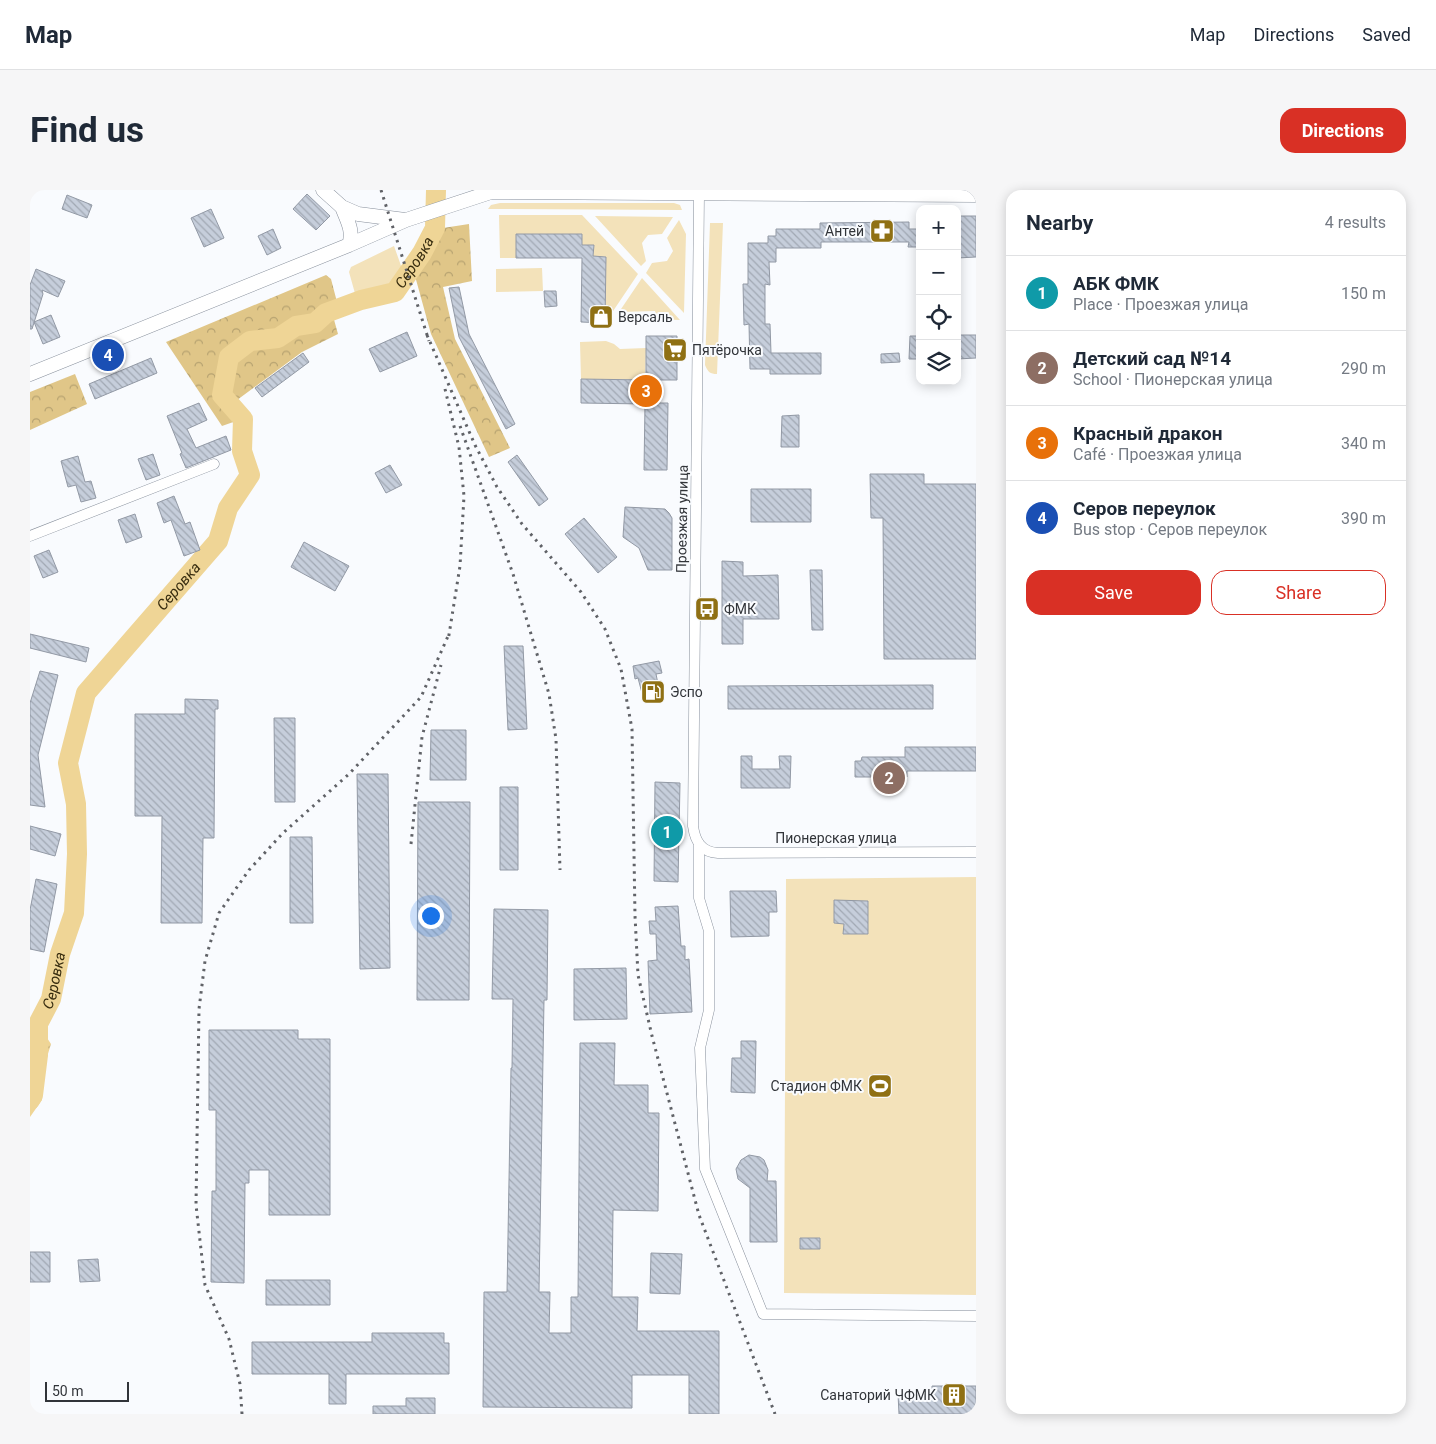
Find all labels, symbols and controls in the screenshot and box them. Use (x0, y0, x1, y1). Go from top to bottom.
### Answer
text: Map (25, 21, 72, 49)
text: Map (1190, 24, 1225, 45)
text: Directions (1253, 24, 1334, 45)
text: Saved (1362, 24, 1411, 45)
button: Directions (1280, 108, 1406, 153)
text: Find us (30, 110, 144, 151)
map controls (916, 205, 961, 385)
button: + (916, 205, 961, 250)
text: Nearby (1026, 211, 1093, 235)
text: 4 results (1325, 213, 1386, 232)
pharmacy icon: Антей (869, 218, 895, 244)
place label: Антей (825, 223, 864, 239)
water label: Серовка (391, 234, 438, 292)
button: − (916, 250, 961, 295)
text: АБК ФМК (1073, 272, 1159, 295)
text: 1 (1037, 284, 1047, 303)
text: 150 m (1341, 284, 1386, 303)
button: locate (916, 295, 961, 340)
text: Place · Проезжая улица (1073, 295, 1248, 314)
shop icon: Версаль (588, 304, 614, 330)
place label: Версаль (618, 309, 673, 325)
pin: 4 (92, 336, 124, 374)
supermarket icon: Пятёрочка (662, 337, 688, 363)
button: layers (916, 340, 961, 385)
place label: Пятёрочка (692, 342, 762, 358)
text: Детский сад №14 (1073, 347, 1231, 370)
text: 2 (1037, 359, 1047, 378)
text: 290 m (1341, 359, 1386, 378)
text: School · Пионерская улица (1073, 370, 1273, 389)
pin: 3 (630, 372, 662, 410)
text: Красный дракон (1073, 422, 1222, 445)
text: 3 (1037, 434, 1047, 453)
text: 340 m (1341, 434, 1386, 453)
text: Café · Проезжая улица (1073, 445, 1242, 464)
street label: Проезжая улица (673, 465, 691, 573)
text: Серов переулок (1073, 497, 1216, 520)
text: 4 (1037, 509, 1047, 528)
text: 390 m (1341, 509, 1386, 528)
text: Bus stop · Серов переулок (1073, 520, 1267, 539)
water label: Серовка (153, 559, 204, 614)
button: Save (1026, 570, 1201, 615)
button: Share (1211, 570, 1386, 615)
bus stop icon: ФМК (694, 596, 720, 622)
place label: ФМК (724, 601, 756, 617)
fuel station icon: Эспо (640, 679, 666, 705)
place label: Эспо (670, 684, 703, 700)
pin: 2 (873, 759, 905, 797)
pin: 1 (651, 813, 683, 851)
street label: Пионерская улица (775, 830, 897, 846)
your location (418, 903, 444, 929)
water label: Серовка (38, 950, 69, 1012)
sports icon: Стадион ФМК (867, 1073, 893, 1099)
place label: Стадион ФМК (771, 1078, 862, 1094)
scale bar (45, 1379, 129, 1402)
building icon: Санаторий ЧФМК (941, 1382, 967, 1408)
text: 50 m (52, 1383, 84, 1399)
place label: Санаторий ЧФМК (820, 1387, 936, 1403)

